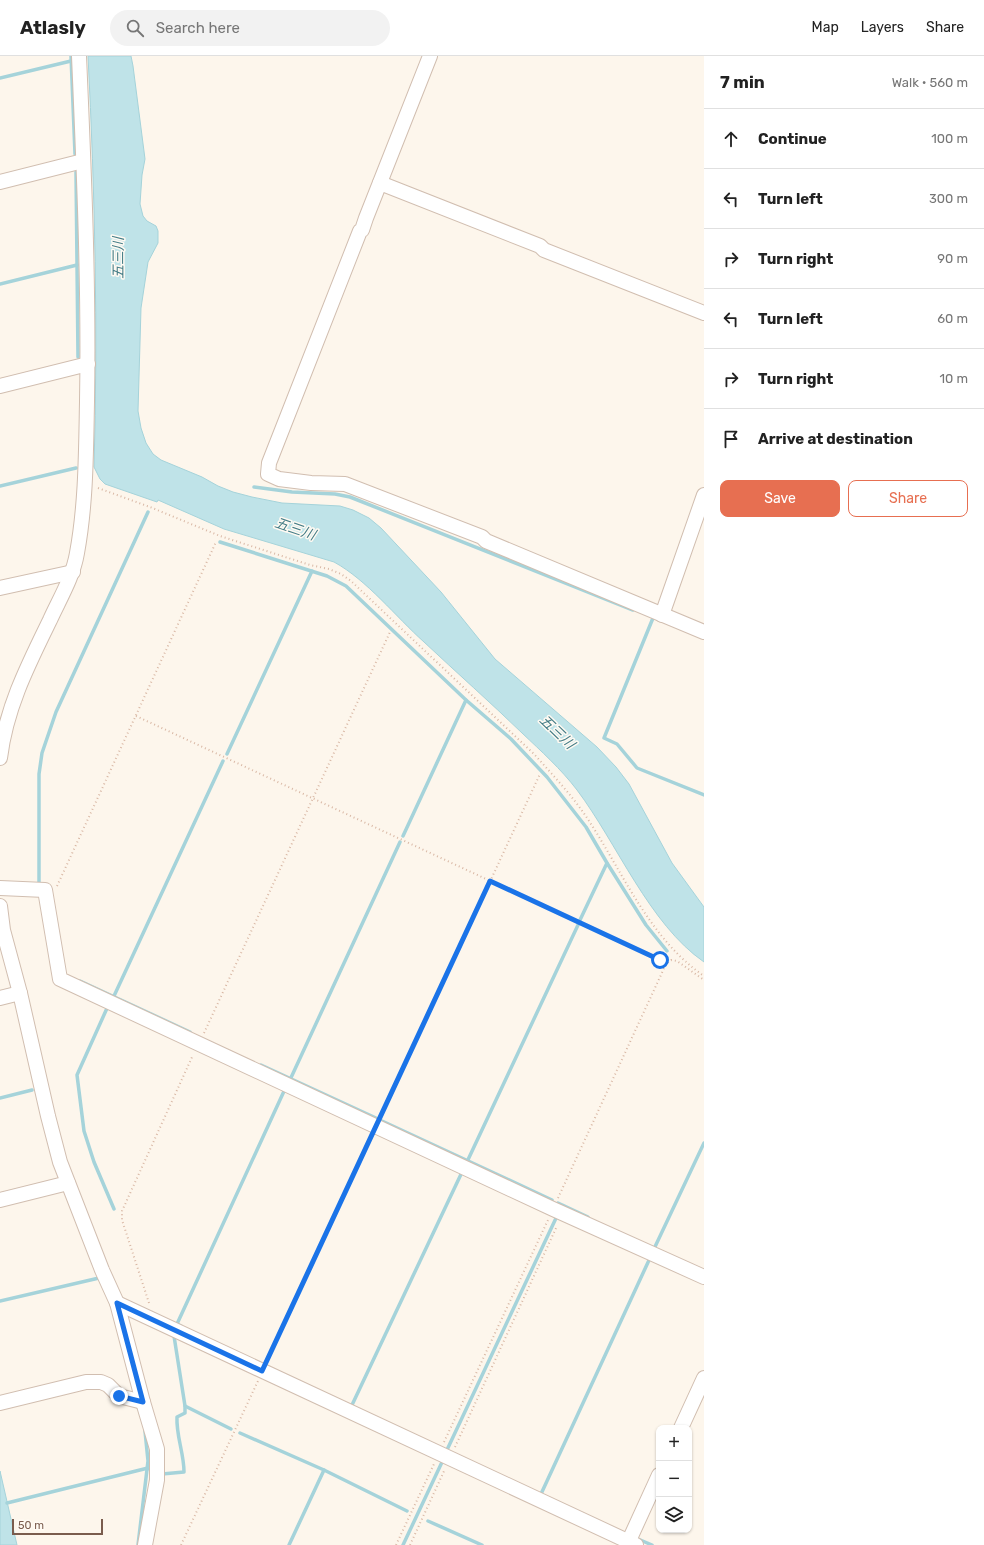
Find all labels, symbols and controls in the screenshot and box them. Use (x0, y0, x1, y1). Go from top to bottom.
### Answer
search box (110, 10, 390, 46)
text: Atlasly (20, 16, 86, 39)
icon: search (124, 17, 146, 39)
text: Search here (156, 19, 240, 37)
text: Map (812, 19, 839, 36)
text: Layers (861, 19, 904, 36)
text: Share (926, 19, 964, 36)
text: 7 min (720, 72, 765, 92)
text: Walk · 560 m (892, 75, 968, 90)
icon: ahead (720, 128, 742, 150)
text: Continue (758, 130, 827, 148)
text: 100 m (931, 131, 968, 146)
icon: left (720, 188, 742, 210)
text: Turn left (758, 190, 823, 208)
text: 300 m (929, 191, 968, 206)
water label: 五三川 (110, 235, 127, 279)
icon: right (720, 248, 742, 270)
text: Turn right (758, 250, 833, 268)
text: 90 m (937, 251, 968, 266)
icon: left (720, 308, 742, 330)
text: Turn left (758, 310, 823, 328)
text: 60 m (937, 311, 968, 326)
icon: right (720, 368, 742, 390)
text: Turn right (758, 370, 833, 388)
text: 10 m (939, 371, 968, 386)
icon: arrive (720, 428, 742, 450)
text: Arrive at destination (758, 430, 913, 448)
button: Save (720, 480, 840, 517)
button: Share (848, 480, 968, 517)
water label: 五三川 (272, 514, 320, 545)
water label: 五三川 (536, 711, 579, 754)
route start (651, 951, 669, 969)
route end (110, 1387, 128, 1405)
map controls (656, 1425, 692, 1533)
button: + (656, 1425, 692, 1461)
button: − (656, 1461, 692, 1497)
button: layers (656, 1497, 692, 1533)
scale bar (12, 1517, 103, 1536)
text: 50 m (18, 1519, 44, 1532)

